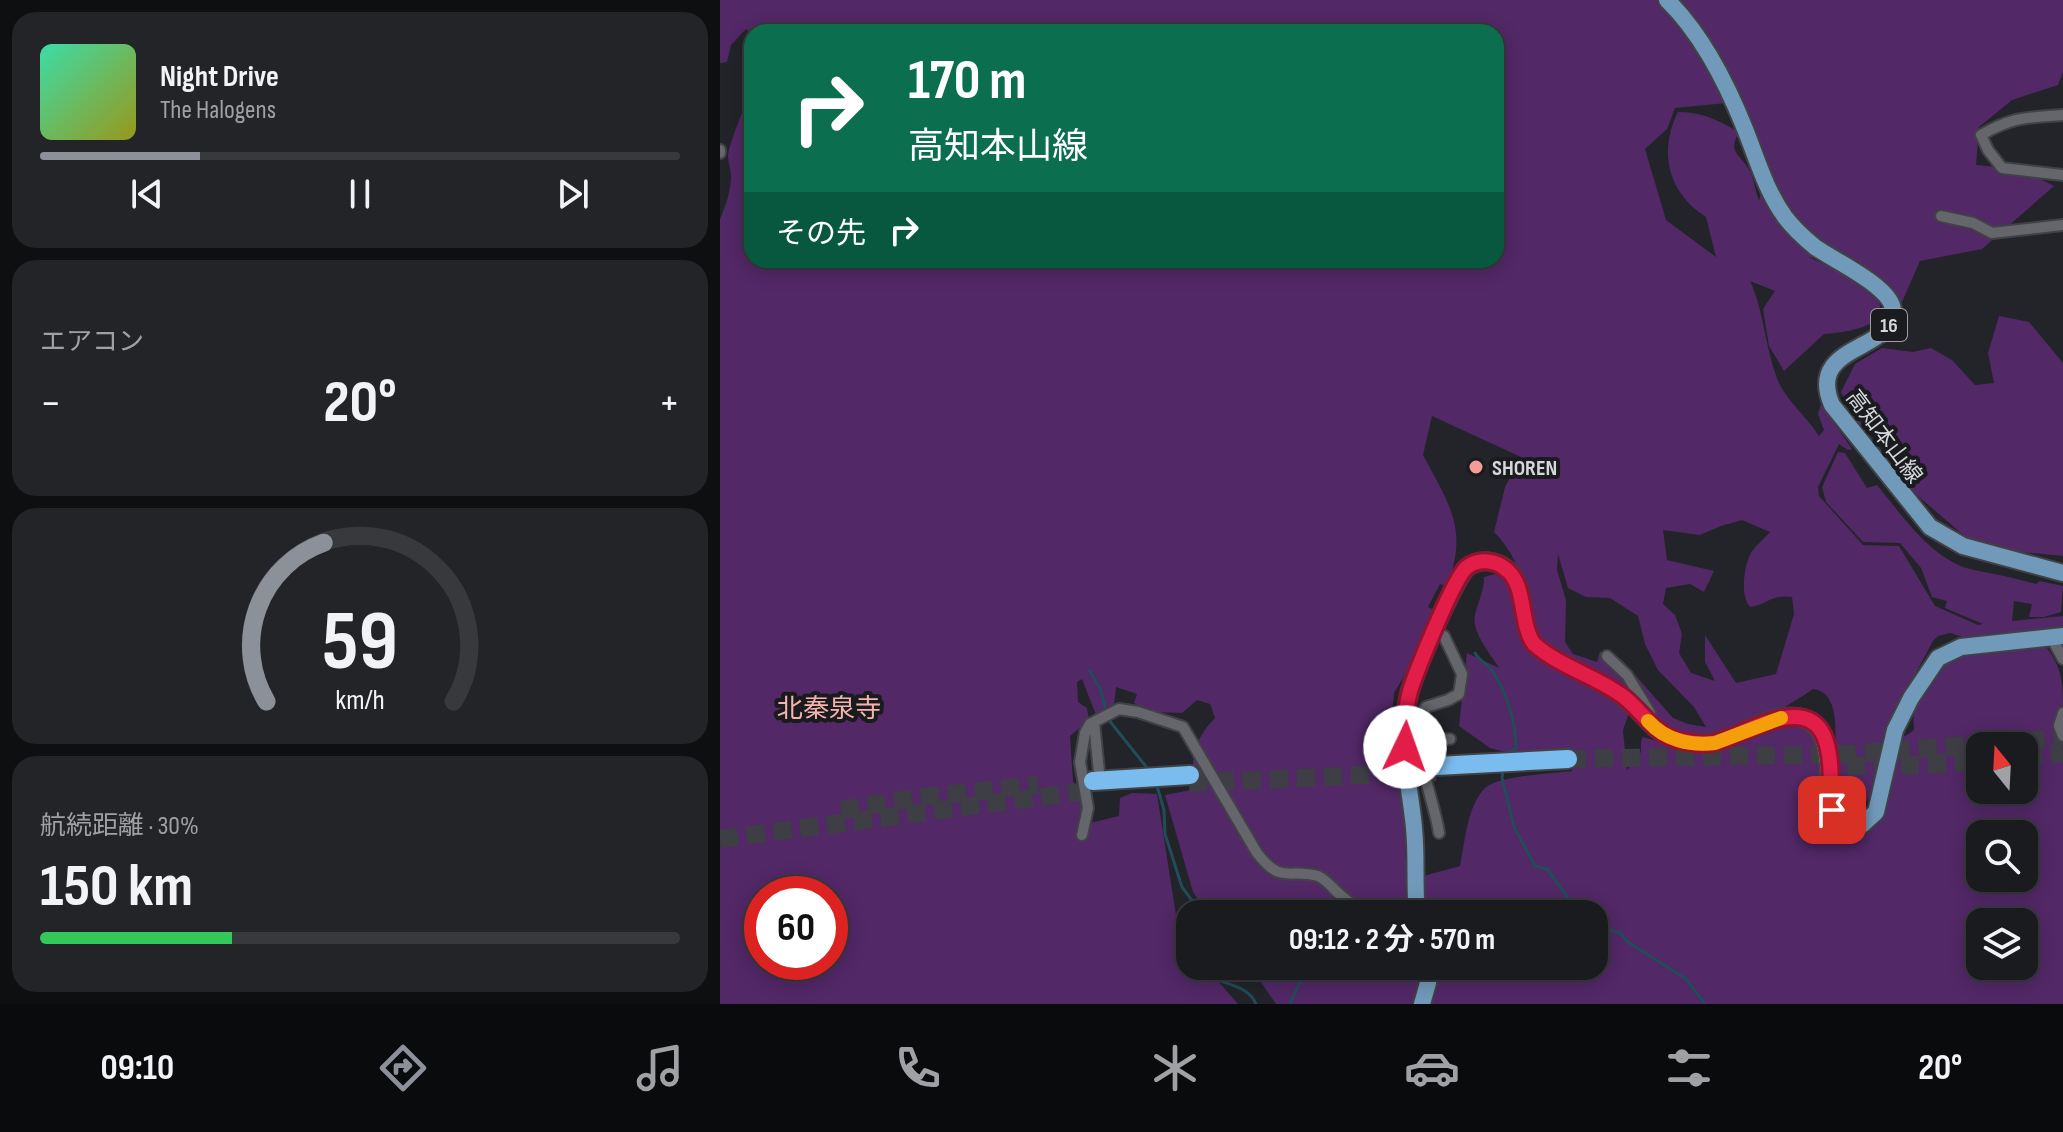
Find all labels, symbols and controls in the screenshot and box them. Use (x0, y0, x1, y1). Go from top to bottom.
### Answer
text: 170 m (908, 48, 1026, 115)
icon: right (776, 56, 880, 160)
text: Night Drive (160, 59, 279, 95)
text: The Halogens (160, 95, 276, 126)
text: 高知本山線 (908, 126, 1088, 169)
icon: previous (125, 172, 169, 216)
icon: pause (338, 172, 382, 216)
icon: next (551, 172, 595, 216)
icon: right (882, 208, 926, 252)
text: その先 (776, 216, 866, 252)
road number: 16 (1871, 309, 1907, 341)
text: エアコン (40, 327, 144, 358)
text: 20° (323, 367, 397, 439)
text: − (40, 377, 62, 430)
text: + (658, 377, 680, 430)
street label: 高知本山線 (1840, 385, 1928, 489)
place label: SHOREN (1492, 455, 1557, 482)
marker: SHOREN (1467, 458, 1485, 476)
text: 59 (322, 593, 398, 693)
text: km/h (335, 683, 385, 718)
district label: 北秦泉寺 (777, 694, 881, 725)
position arrow (1363, 705, 1447, 789)
north arrow (1966, 732, 2038, 804)
map controls (1966, 732, 2038, 980)
pin (1798, 776, 1866, 844)
icon: arrive (1810, 788, 1854, 832)
text: 航続距離 · 30% (40, 811, 199, 842)
button: search (1966, 820, 2038, 892)
text: 150 km (40, 851, 193, 923)
speed limit sign: 60 (744, 876, 848, 980)
button: layers (1966, 908, 2038, 980)
text: 09:12 · 2 分 · 570 m (1289, 922, 1495, 958)
icon: directions (375, 1040, 431, 1096)
icon: music (632, 1040, 688, 1096)
icon: phone (890, 1040, 946, 1096)
icon: climate (1147, 1040, 1203, 1096)
icon: car (1404, 1040, 1460, 1096)
icon: filters (1661, 1040, 1717, 1096)
text: 09:10 (101, 1047, 174, 1090)
text: 20° (1918, 1047, 1962, 1090)

